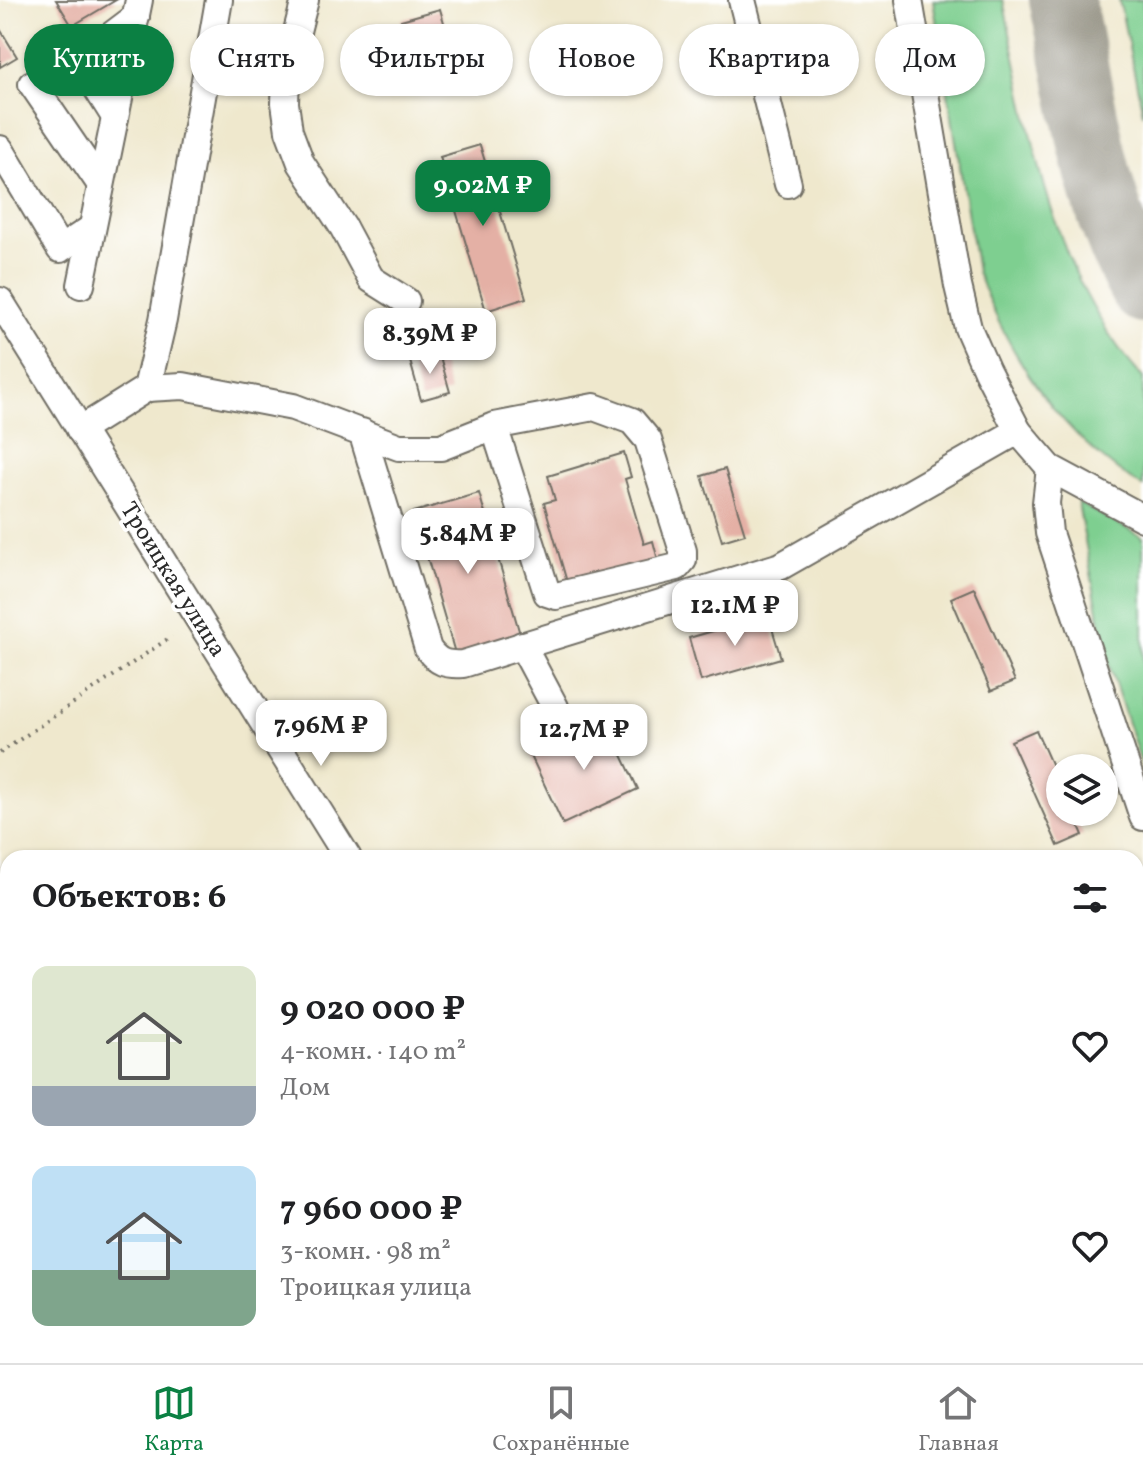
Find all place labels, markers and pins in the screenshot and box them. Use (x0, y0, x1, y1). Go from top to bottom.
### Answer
pin: 9.02M ₽ (409, 160, 557, 228)
pin: 8.39M ₽ (356, 308, 504, 376)
pin: 5.84M ₽ (394, 508, 542, 576)
pin: 12.1M ₽ (661, 580, 809, 648)
pin: 7.96M ₽ (247, 700, 395, 768)
pin: 12.7M ₽ (510, 704, 658, 772)

